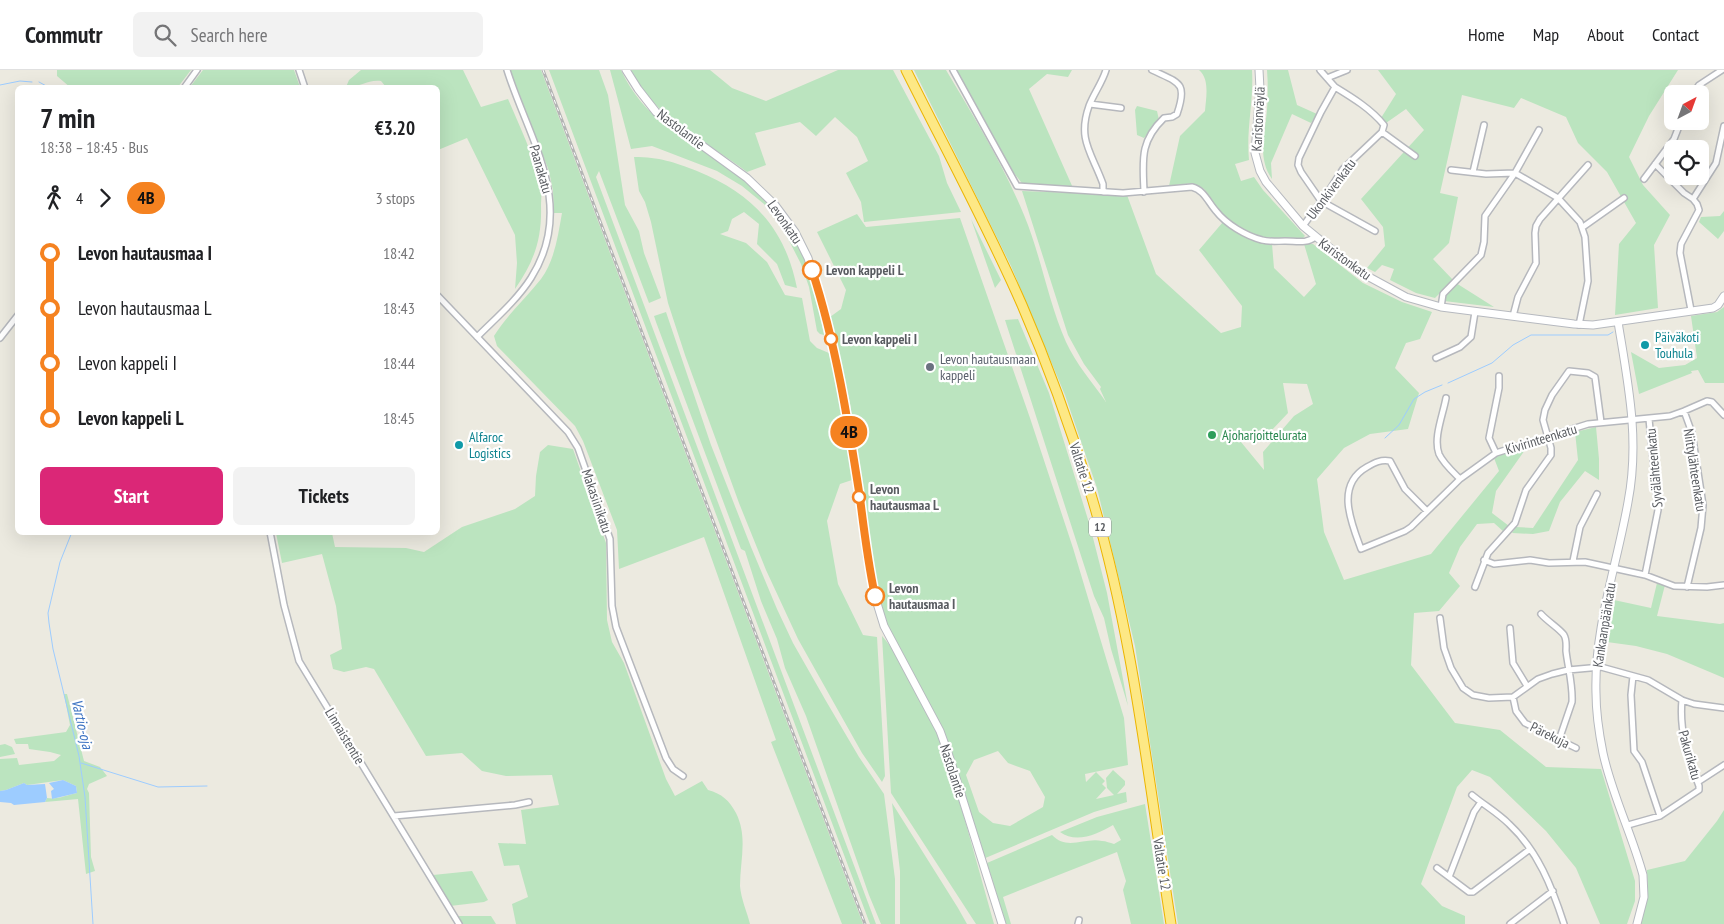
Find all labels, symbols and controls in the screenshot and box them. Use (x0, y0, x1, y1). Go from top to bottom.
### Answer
search box (133, 12, 483, 57)
text: Commutr (25, 19, 103, 50)
icon: search (151, 21, 179, 49)
text: Search here (191, 23, 268, 47)
text: Home (1468, 23, 1505, 46)
text: Map (1533, 23, 1559, 46)
text: About (1587, 23, 1624, 46)
text: Contact (1652, 23, 1699, 46)
north arrow (1664, 85, 1709, 130)
map controls (1664, 85, 1709, 185)
street label: Karistonväylä (1247, 86, 1269, 152)
text: 7 min (40, 99, 95, 136)
street label: Nastolantie (653, 105, 709, 153)
text: €3.20 (375, 116, 415, 140)
text: 18:38 – 18:45 · Bus (40, 137, 148, 157)
button: locate (1664, 140, 1709, 185)
street label: Paanakatu (525, 143, 557, 195)
street label: Ukonkivenkatu (1302, 155, 1360, 223)
icon: walk (40, 184, 68, 212)
icon: forward (91, 184, 119, 212)
text: 4B (137, 186, 155, 209)
text: 4 (76, 188, 83, 208)
text: 3 stops (375, 188, 415, 208)
street label: Levonkatu (763, 197, 807, 247)
street label: Karistonkatu (1315, 234, 1375, 284)
text: Levon hautausmaa I (78, 241, 212, 265)
text: 18:42 (383, 243, 415, 263)
marker: Levon kappeli L (802, 260, 822, 280)
place label: Levon kappeli L (826, 261, 904, 279)
text: Levon hautausmaa L (78, 296, 212, 320)
text: 18:43 (383, 298, 415, 318)
place label: Päiväkoti Touhula (1655, 328, 1699, 362)
place label: Levon kappeli I (842, 330, 917, 348)
marker: Levon kappeli I (824, 332, 838, 346)
marker: Päiväkoti Touhula (1639, 339, 1651, 351)
place label: Levon hautausmaan kappeli (940, 350, 1036, 384)
text: Levon kappeli I (78, 351, 177, 375)
text: 18:44 (383, 353, 415, 373)
marker: Levon hautausmaan kappeli (924, 361, 936, 373)
text: Levon kappeli L (78, 406, 184, 430)
text: 18:45 (383, 408, 415, 428)
line badge: 4B (826, 416, 872, 448)
text: 4B (840, 420, 858, 443)
street label: Kivirinteenkatu (1503, 420, 1579, 458)
place label: Ajoharjoittelurata (1222, 426, 1307, 444)
street label: Syvälähteenkatu (1642, 427, 1666, 509)
street label: Niittylähteenkatu (1680, 427, 1710, 513)
place label: Alfaroc Logistics (469, 428, 511, 462)
marker: Ajoharjoittelurata (1206, 429, 1218, 441)
marker: Alfaroc Logistics (453, 439, 465, 451)
street label: Valtatie 12 (1065, 439, 1099, 496)
button: Start (40, 467, 223, 525)
button: Tickets (233, 467, 415, 525)
street label: Makasiinikatu (578, 467, 616, 535)
place label: Levon hautausmaa L (870, 480, 939, 514)
marker: Levon hautausmaa L (852, 490, 866, 504)
road number: 12 (1089, 518, 1111, 537)
place label: Levon hautausmaa I (889, 579, 955, 613)
street label: Kankaanpäänkatu (1588, 581, 1620, 669)
marker: Levon hautausmaa I (865, 586, 885, 606)
water label: Vartio-oja (68, 697, 98, 752)
street label: Linnaistentie (321, 704, 369, 768)
street label: Pärekuja (1527, 718, 1573, 752)
street label: Pakurikatu (1674, 728, 1706, 782)
street label: Nastolantie (936, 742, 970, 800)
street label: Valtatie 12 (1149, 836, 1175, 891)

